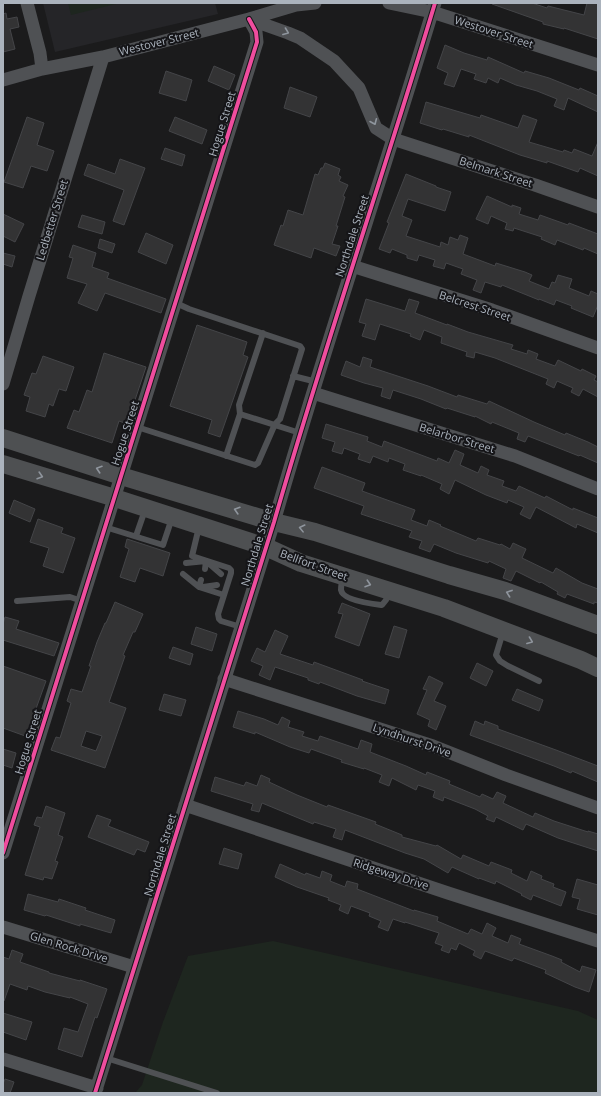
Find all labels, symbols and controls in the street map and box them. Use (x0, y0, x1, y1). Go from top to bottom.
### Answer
street label: Westover Street (453, 12, 535, 51)
street label: Westover Street (117, 24, 200, 59)
one-way arrow (282, 28, 289, 36)
street label: Hogue Street (205, 89, 239, 158)
one-way arrow (369, 118, 377, 125)
street label: Belmark Street (458, 153, 535, 190)
street label: Ledbetter Street (32, 178, 71, 262)
street label: Northdale Street (331, 193, 372, 279)
street label: Belcrest Street (437, 287, 513, 324)
street label: Hogue Street (107, 398, 142, 467)
street label: Belarbor Street (418, 419, 497, 456)
one-way arrow (96, 465, 103, 473)
one-way arrow (37, 471, 44, 480)
street label: Northdale Street (237, 502, 276, 588)
one-way arrow (233, 506, 240, 515)
one-way arrow (298, 525, 305, 533)
street label: Bellfort Street (278, 545, 350, 584)
one-way arrow (364, 579, 371, 588)
one-way arrow (505, 589, 512, 598)
one-way arrow (527, 636, 534, 644)
street label: Hogue Street (11, 707, 45, 776)
street label: Lyndhurst Drive (371, 719, 453, 760)
street label: Northdale Street (140, 812, 179, 898)
street label: Ridgeway Drive (352, 854, 431, 893)
street label: Glen Rock Drive (28, 928, 110, 966)

